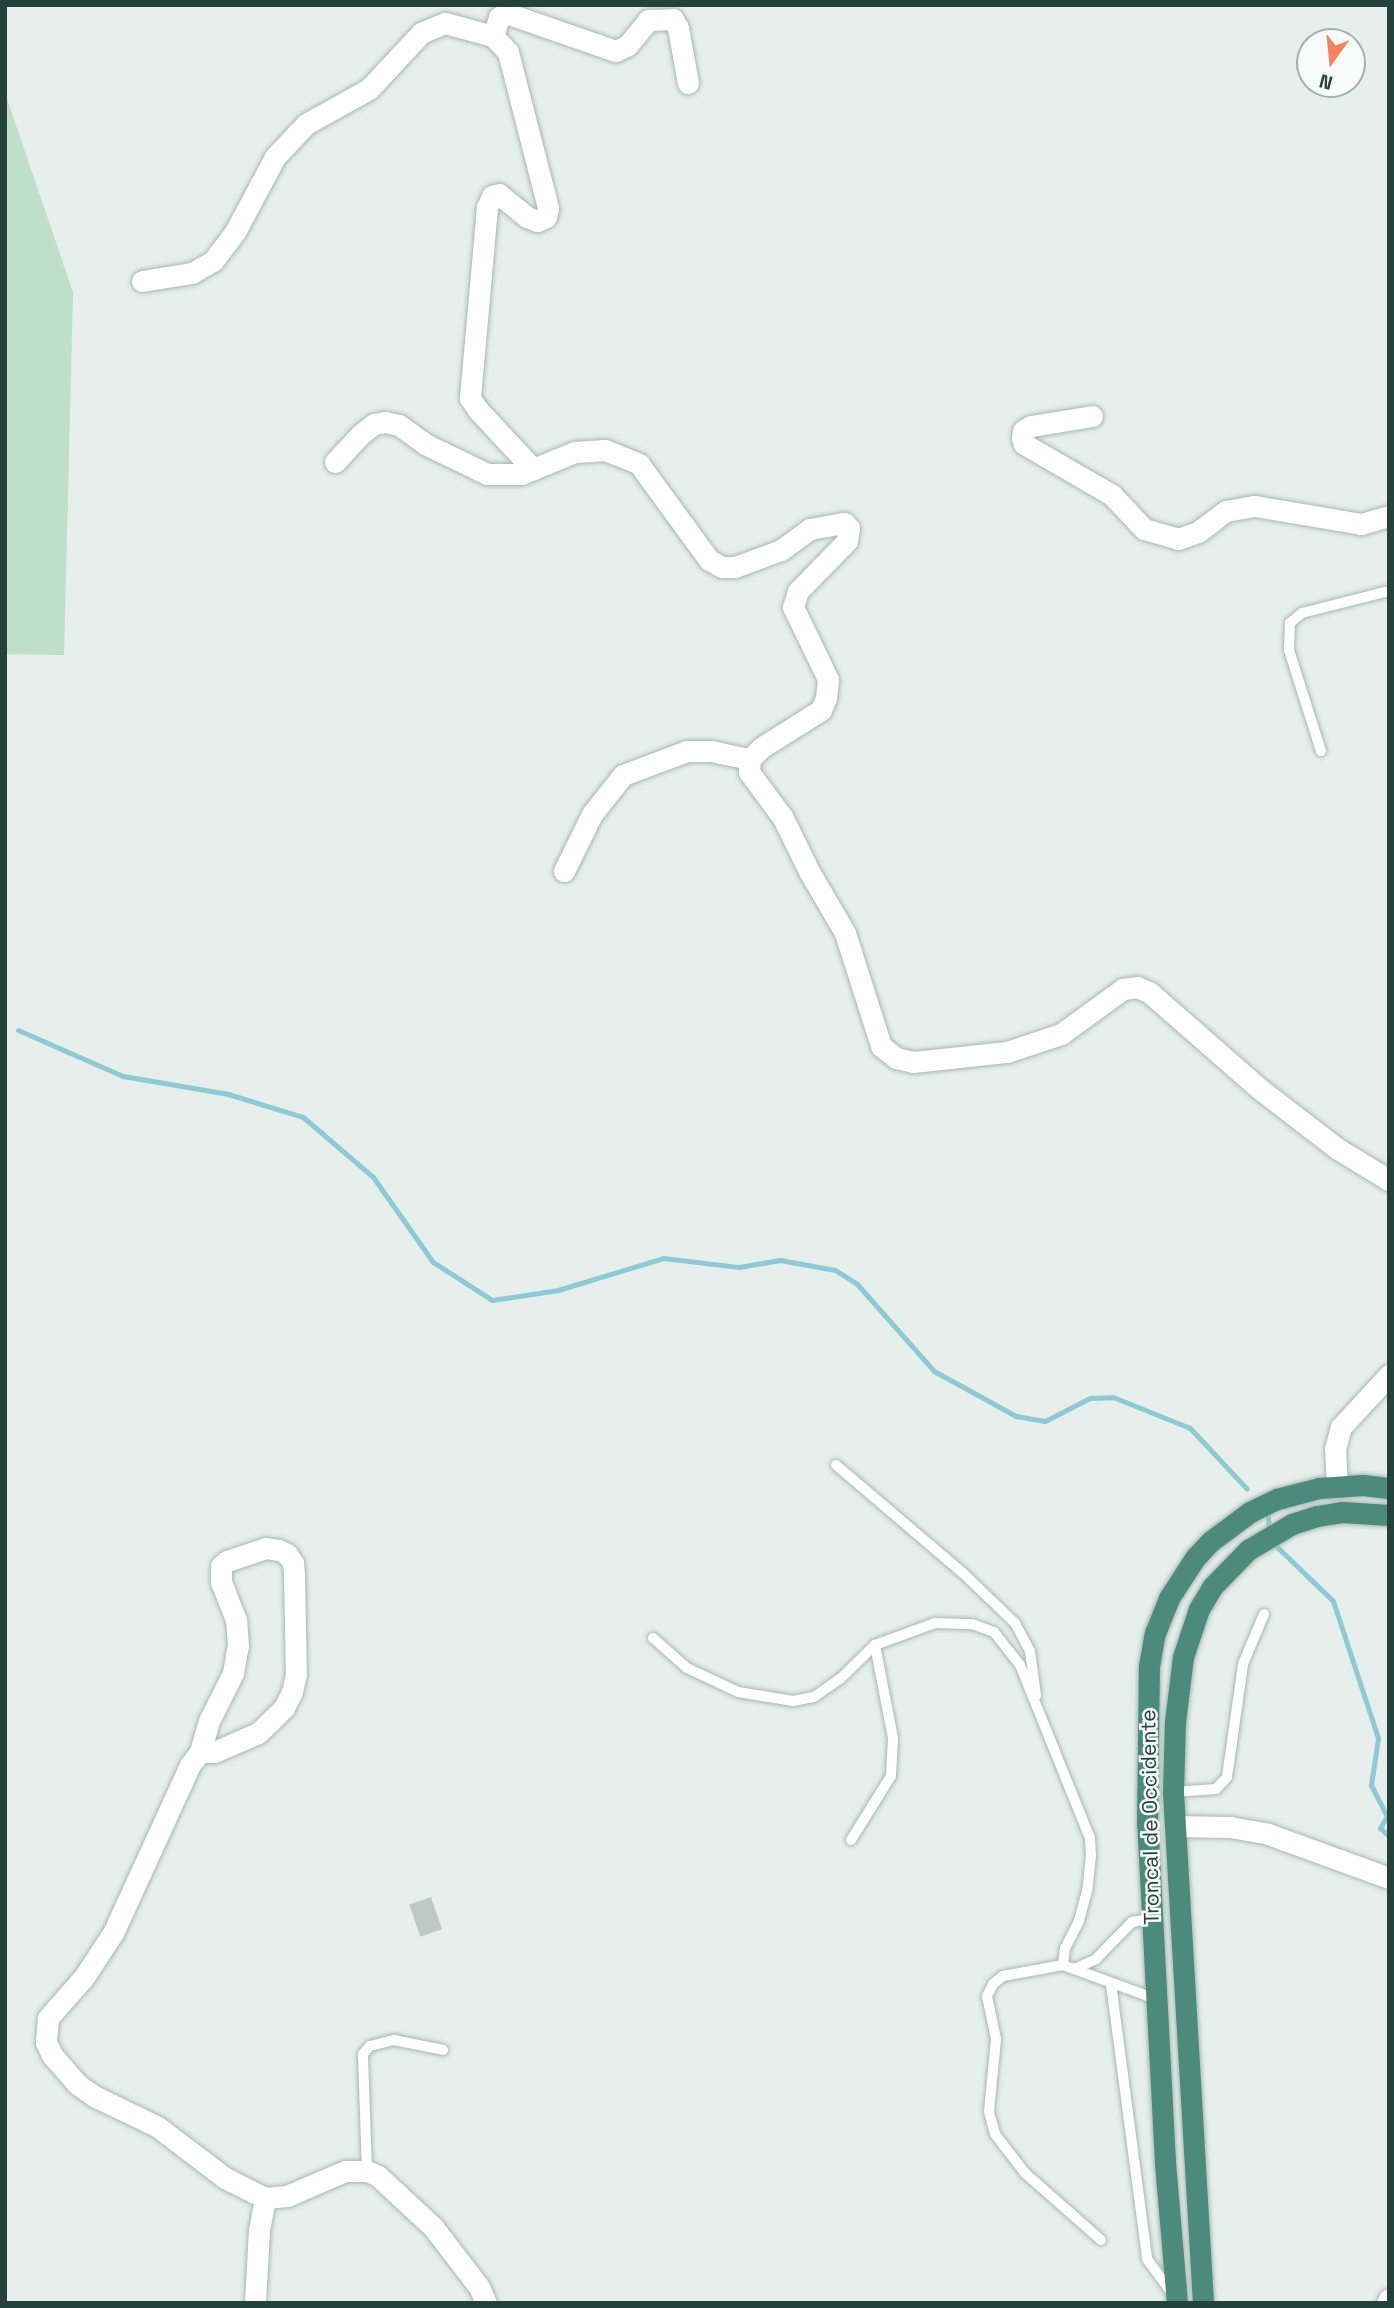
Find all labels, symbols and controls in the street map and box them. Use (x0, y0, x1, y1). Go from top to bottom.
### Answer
north arrow (1296, 28, 1366, 98)
text: N (1317, 68, 1335, 96)
street label: Troncal de Occidente (1136, 1709, 1164, 1925)

